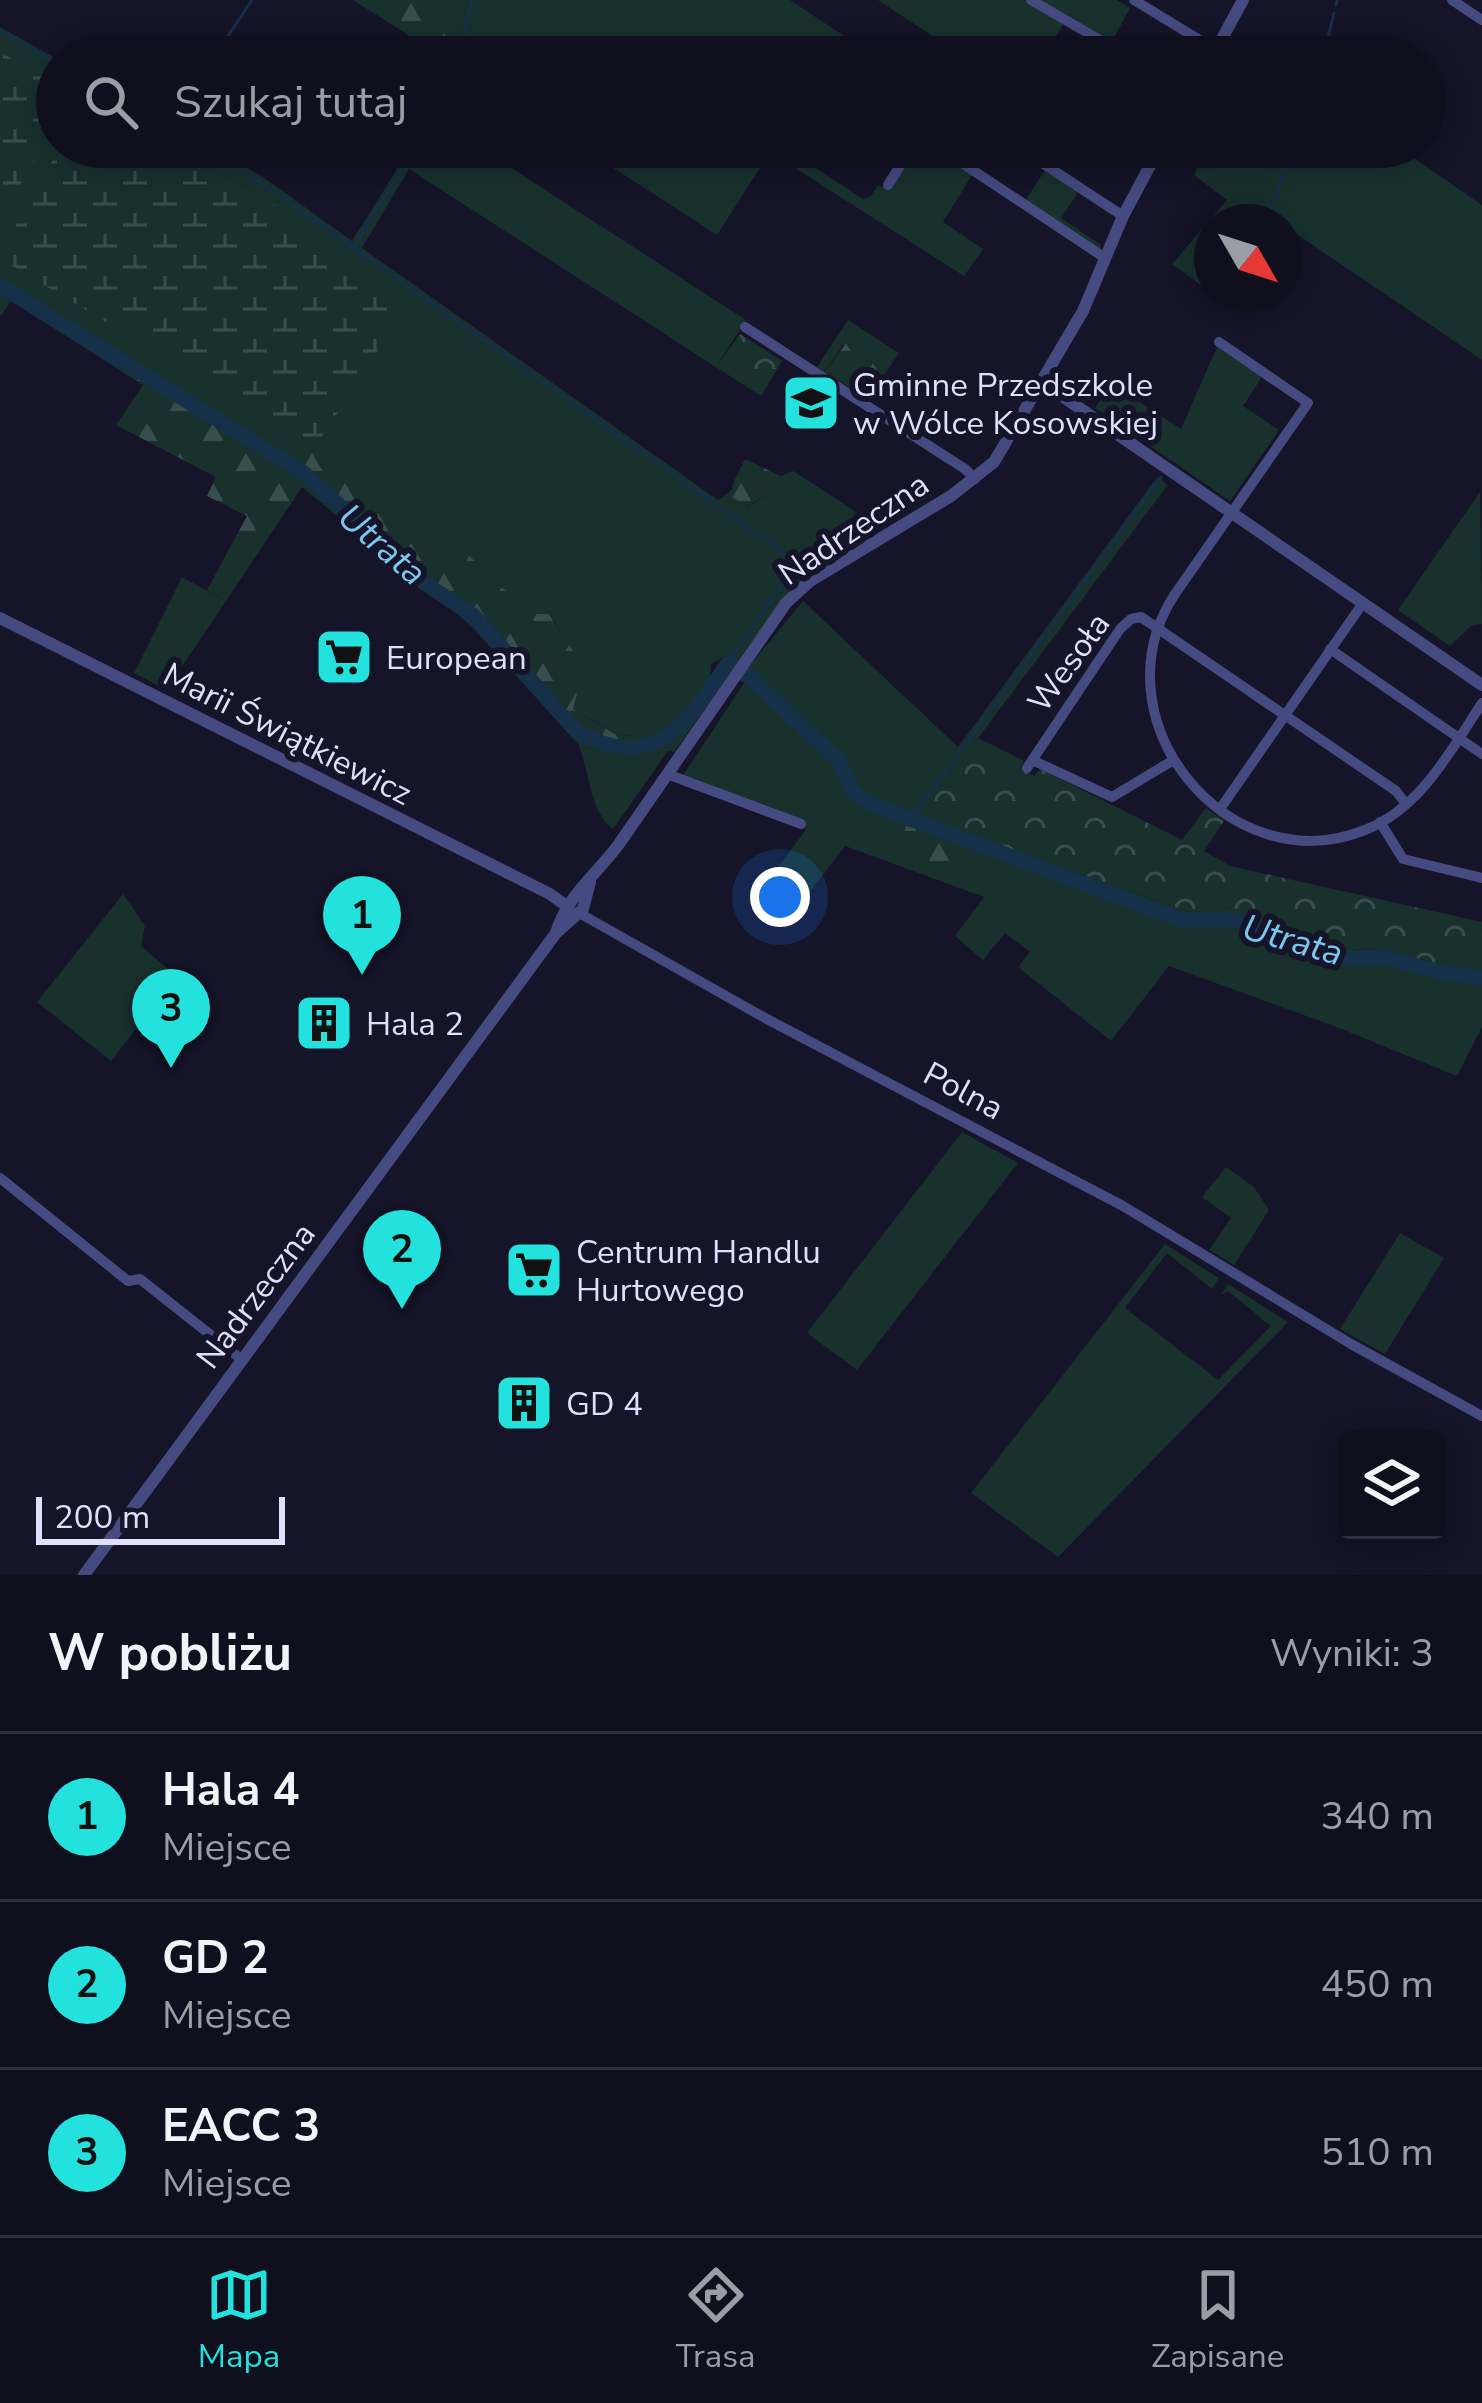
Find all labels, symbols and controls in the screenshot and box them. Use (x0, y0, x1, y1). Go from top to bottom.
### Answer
search box (36, 36, 1446, 168)
icon: search (78, 69, 144, 135)
text: Szukaj tutaj (174, 72, 407, 133)
north arrow (1194, 204, 1302, 312)
place label: Gminne Przedszkole w Wólce Kosowskiej (853, 363, 1158, 446)
school or university icon: Gminne Przedszkole w Wólce Kosowskiej (780, 372, 842, 434)
street label: Nadrzeczna (770, 462, 938, 596)
water label: Utrata (327, 493, 437, 597)
street label: Wesoła (1018, 604, 1121, 722)
supermarket icon: European (313, 626, 375, 688)
place label: European (386, 636, 527, 681)
street label: Marii Świątkiewicz (155, 652, 419, 816)
your location (750, 867, 810, 927)
pin: 1 (323, 876, 401, 975)
water label: Utrata (1237, 903, 1348, 978)
pin: 3 (132, 969, 210, 1068)
building icon: Hala 2 (293, 992, 355, 1054)
place label: Hala 2 (366, 1002, 464, 1047)
street label: Polna (915, 1052, 1011, 1131)
pin: 2 (363, 1210, 441, 1309)
street label: Nadrzeczna (186, 1214, 326, 1378)
place label: Centrum Handlu Hurtowego (576, 1230, 821, 1313)
supermarket icon: Centrum Handlu Hurtowego (503, 1239, 565, 1301)
building icon: GD 4 (493, 1372, 555, 1434)
place label: GD 4 (566, 1382, 643, 1427)
map controls (1338, 1431, 1446, 1539)
button: layers (1338, 1431, 1446, 1539)
scale bar (36, 1491, 285, 1544)
text: 200 m (54, 1495, 150, 1540)
text: W pobliżu (48, 1618, 292, 1688)
text: Wyniki: 3 (1270, 1627, 1434, 1680)
text: Hala 4 (162, 1760, 300, 1821)
text: 1 (75, 1790, 99, 1843)
text: 340 m (1320, 1790, 1434, 1843)
text: Miejsce (162, 1821, 292, 1874)
text: GD 2 (162, 1928, 269, 1989)
text: 2 (75, 1958, 99, 2011)
text: 450 m (1320, 1958, 1434, 2011)
text: Miejsce (162, 1989, 292, 2042)
text: EACC 3 (162, 2096, 320, 2157)
text: 3 (75, 2126, 99, 2179)
text: 510 m (1320, 2126, 1434, 2179)
text: Miejsce (162, 2157, 292, 2210)
tab: Mapa (198, 2262, 280, 2379)
tab: Trasa (676, 2262, 756, 2379)
tab: Zapisane (1151, 2262, 1284, 2379)

